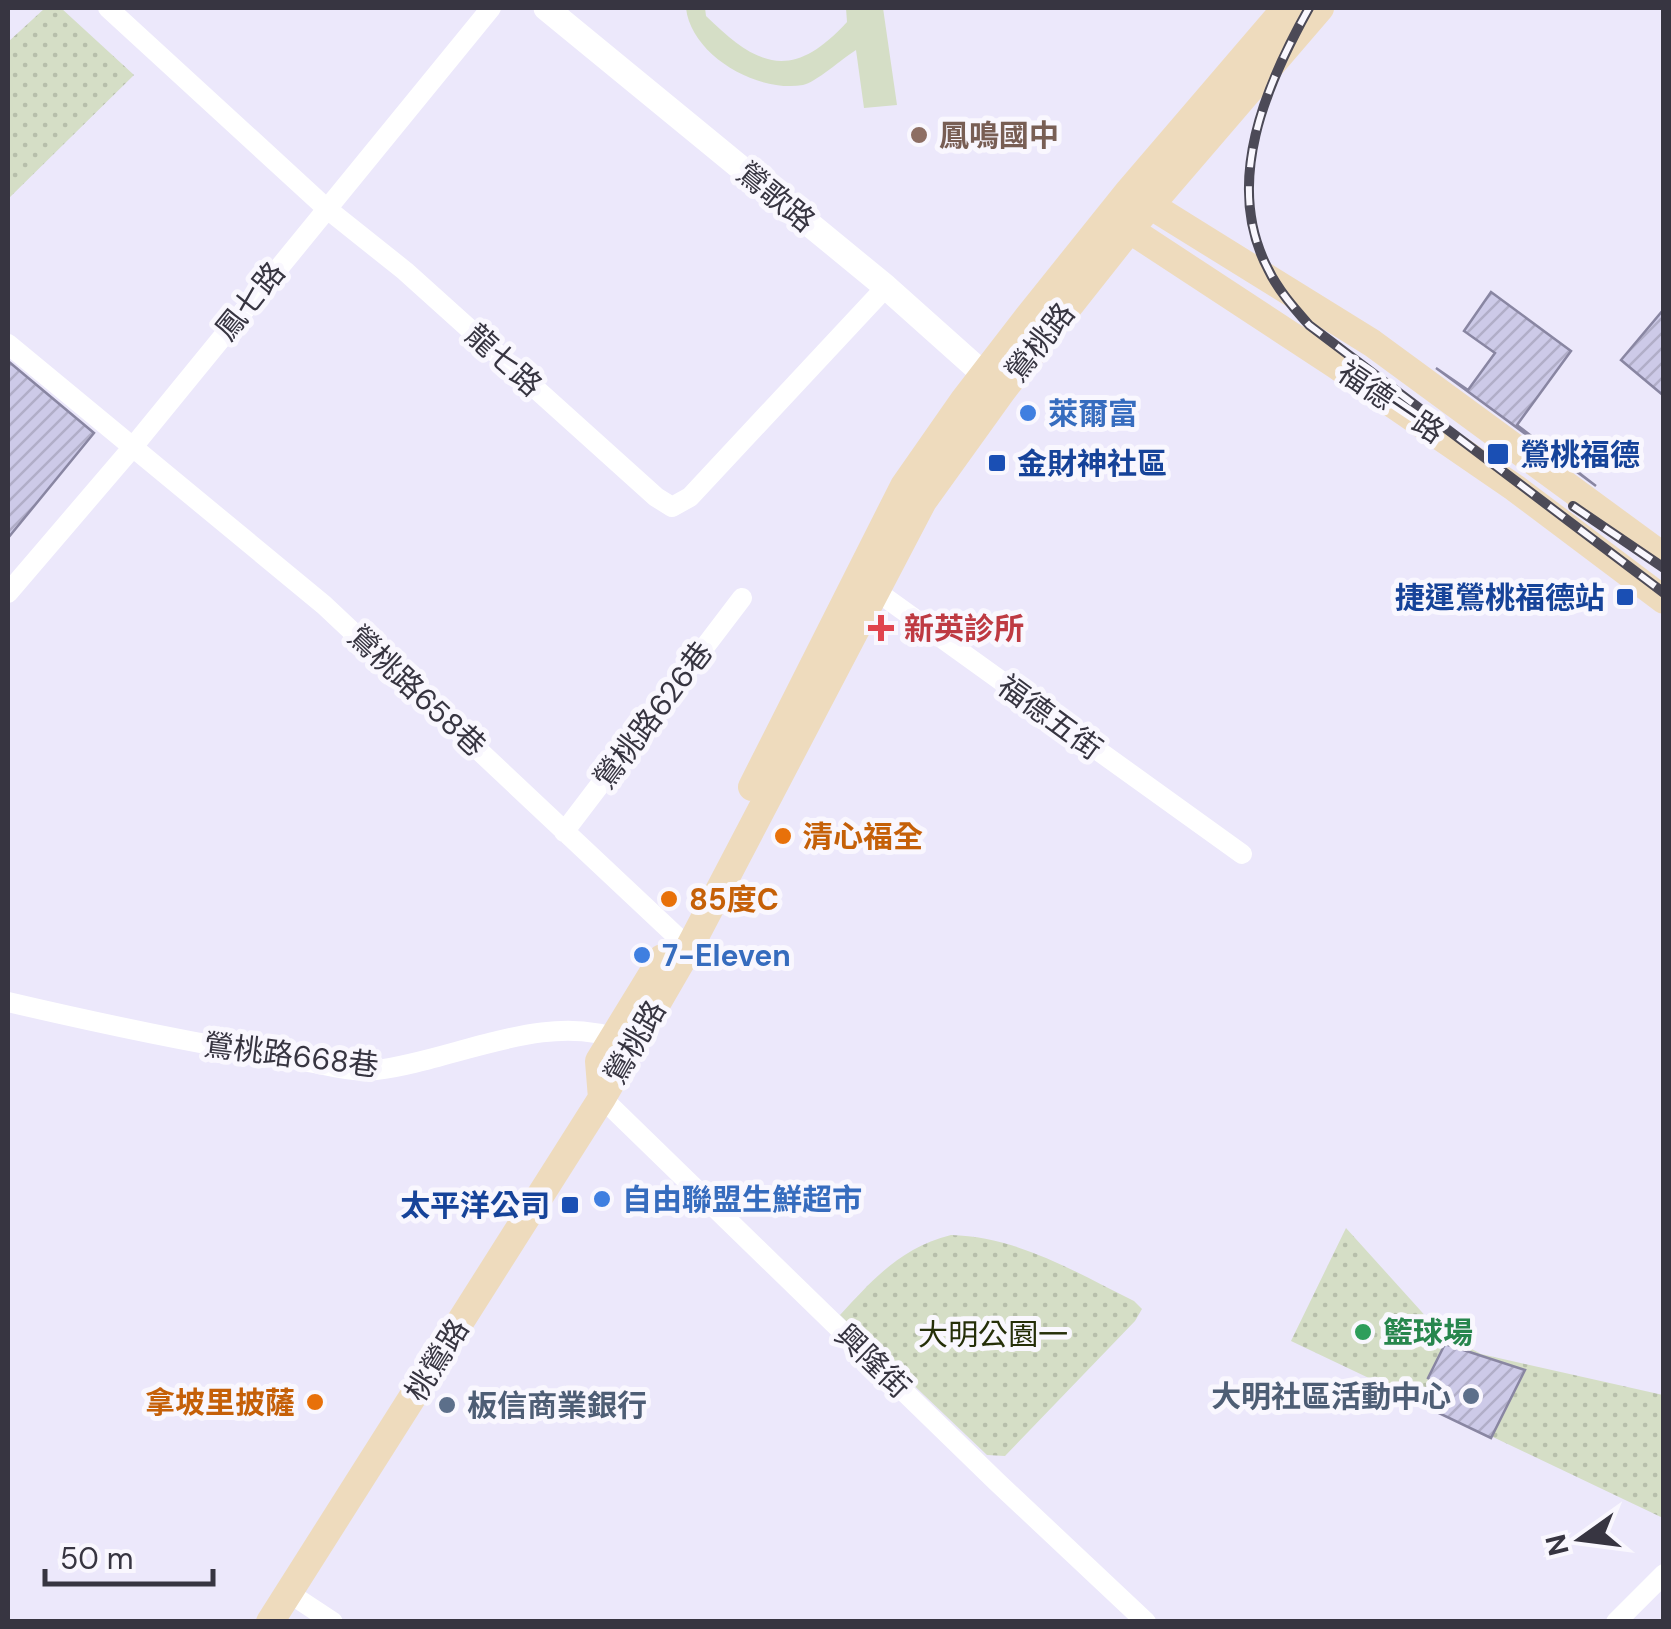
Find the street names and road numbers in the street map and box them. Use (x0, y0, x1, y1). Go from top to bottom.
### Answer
street label: 鶯歌路 (729, 154, 823, 240)
street label: 鳳七路 (207, 254, 293, 348)
street label: 鶯桃路 (997, 295, 1083, 389)
street label: 龍七路 (458, 315, 550, 405)
street label: 福德一路 (1330, 352, 1452, 452)
street label: 鶯桃路658巷 (340, 617, 494, 765)
street label: 鶯桃路626巷 (585, 634, 721, 796)
street label: 福德五街 (990, 666, 1110, 768)
street label: 鶯桃路 (596, 993, 674, 1091)
street label: 鶯桃路668巷 (201, 1025, 381, 1085)
street label: 桃鶯路 (397, 1312, 477, 1408)
street label: 興隆街 (827, 1316, 919, 1406)

